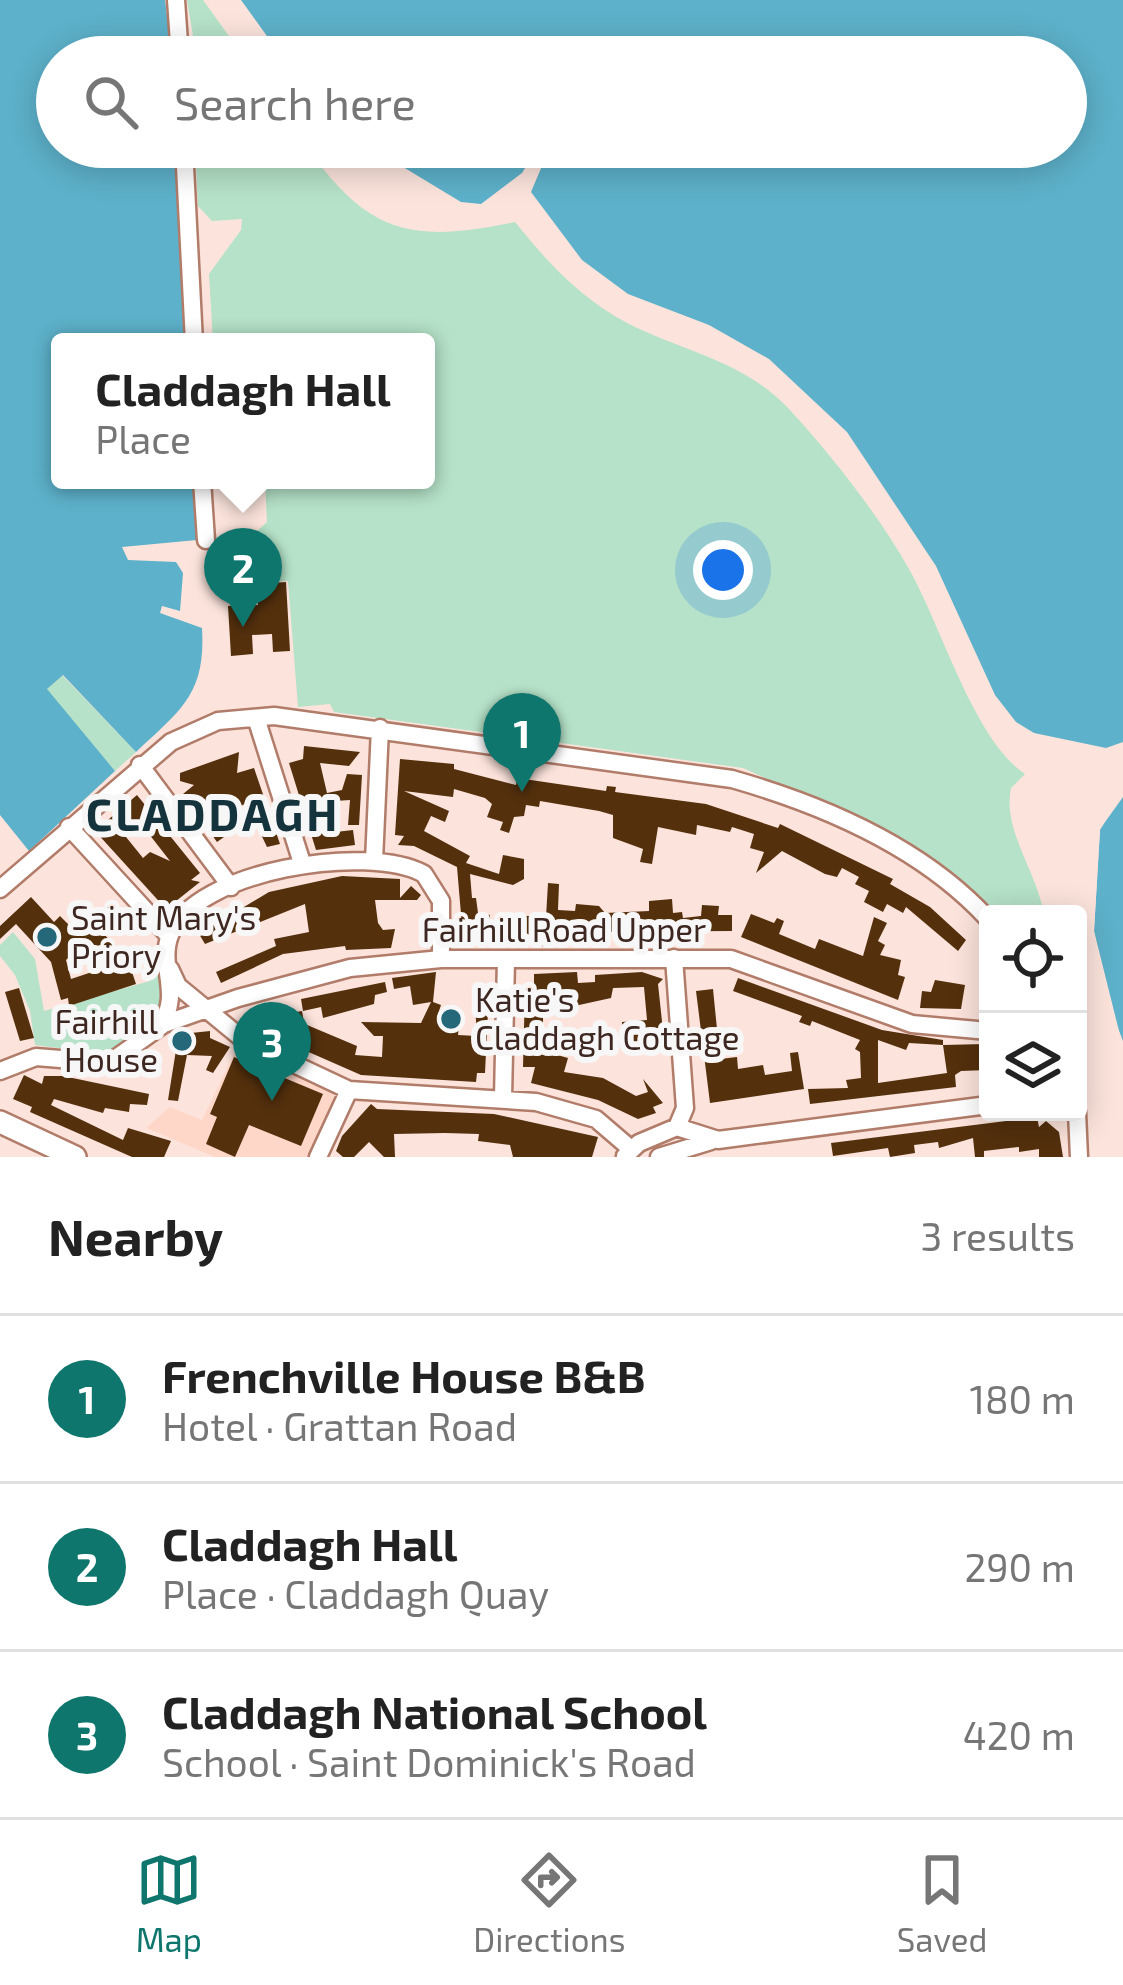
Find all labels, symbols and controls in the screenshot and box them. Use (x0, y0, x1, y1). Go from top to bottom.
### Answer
search box (36, 36, 1087, 168)
icon: search (78, 69, 144, 135)
text: Search here (174, 75, 416, 129)
popup (51, 333, 435, 489)
text: Claddagh Hall (95, 361, 391, 415)
text: Place (95, 415, 191, 462)
pin: 2 (204, 528, 282, 627)
your location (693, 540, 753, 600)
pin: 1 (483, 693, 561, 792)
district label: CLADDAGH (86, 786, 340, 840)
place label: Saint Mary's Priory (71, 897, 256, 975)
map controls (979, 905, 1087, 1121)
button: locate (979, 905, 1087, 1013)
street label: Fairhill Road Upper (422, 909, 706, 949)
marker: Saint Mary's Priory (34, 924, 60, 950)
place label: Katie's Claddagh Cottage (475, 979, 739, 1057)
place label: Fairhill House (54, 1001, 158, 1079)
pin: 3 (233, 1002, 311, 1101)
marker: Katie's Claddagh Cottage (438, 1006, 464, 1032)
button: layers (979, 1013, 1087, 1121)
marker: Fairhill House (169, 1028, 195, 1054)
text: Nearby (48, 1205, 223, 1266)
text: 3 results (921, 1212, 1075, 1259)
text: Frenchville House B&B (162, 1348, 646, 1402)
text: 1 (79, 1375, 95, 1422)
text: 180 m (969, 1375, 1075, 1422)
text: Hotel · Grattan Road (162, 1402, 517, 1449)
text: Claddagh Hall (162, 1516, 457, 1570)
text: 2 (76, 1543, 98, 1590)
text: 290 m (964, 1543, 1075, 1590)
text: Place · Claddagh Quay (162, 1570, 549, 1617)
text: Claddagh National School (162, 1684, 707, 1738)
text: 3 (76, 1711, 98, 1758)
text: 420 m (963, 1711, 1075, 1758)
text: School · Saint Dominick's Road (162, 1738, 696, 1785)
tab: Map (136, 1847, 202, 1959)
tab: Directions (473, 1847, 625, 1959)
tab: Saved (897, 1847, 987, 1959)

